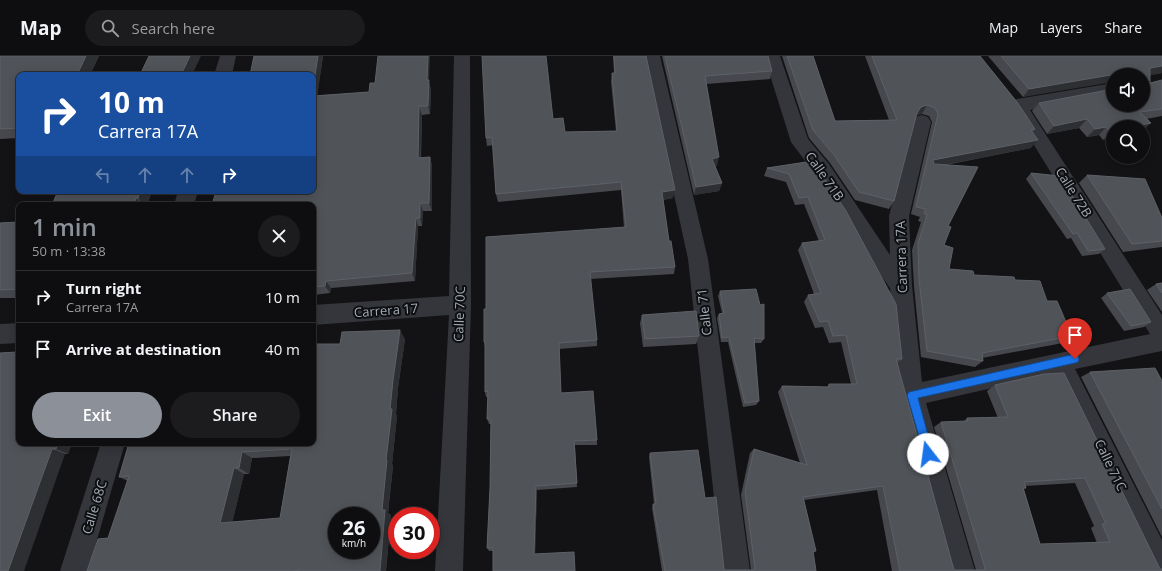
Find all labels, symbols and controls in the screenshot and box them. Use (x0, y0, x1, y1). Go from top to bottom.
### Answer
search box (85, 10, 365, 46)
text: Map (20, 15, 61, 41)
icon: search (99, 17, 121, 39)
text: Search here (131, 18, 215, 38)
text: Map (989, 18, 1018, 37)
text: Layers (1040, 18, 1082, 37)
text: Share (1104, 18, 1142, 37)
map controls (1106, 68, 1150, 164)
button: sound (1106, 68, 1150, 112)
text: 10 m (98, 83, 165, 121)
icon: right (32, 88, 84, 140)
text: Carrera 17A (98, 119, 198, 143)
button: search (1106, 120, 1150, 164)
street label: Calle 71B (802, 148, 848, 204)
icon: left (92, 164, 114, 186)
icon: ahead (134, 164, 156, 186)
icon: ahead (176, 164, 198, 186)
icon: right (218, 164, 240, 186)
street label: Calle 72B (1052, 164, 1096, 220)
text: 1 min (32, 210, 97, 243)
button: close (258, 215, 300, 257)
street label: Carrera 17A (891, 220, 911, 293)
text: 50 m · 13:38 (32, 242, 106, 260)
text: Turn right (66, 278, 141, 298)
icon: right (32, 286, 54, 308)
street label: Calle 70C (449, 286, 469, 342)
text: 10 m (265, 287, 300, 307)
street label: Calle 71 (692, 287, 716, 337)
text: Carrera 17A (66, 298, 138, 316)
street label: Carrera 17 (353, 299, 419, 321)
pin (1058, 318, 1092, 359)
icon: arrive (1064, 324, 1086, 346)
icon: arrive (32, 338, 54, 360)
text: Arrive at destination (66, 339, 221, 359)
text: 40 m (265, 339, 300, 359)
button: Exit (32, 392, 162, 438)
button: Share (170, 392, 300, 438)
position arrow (907, 433, 949, 475)
street label: Calle 71C (1091, 436, 1131, 494)
street label: Calle 68C (77, 478, 111, 536)
speed limit sign: 30 (388, 507, 440, 559)
text: 26 (343, 514, 365, 541)
text: km/h (342, 536, 366, 550)

